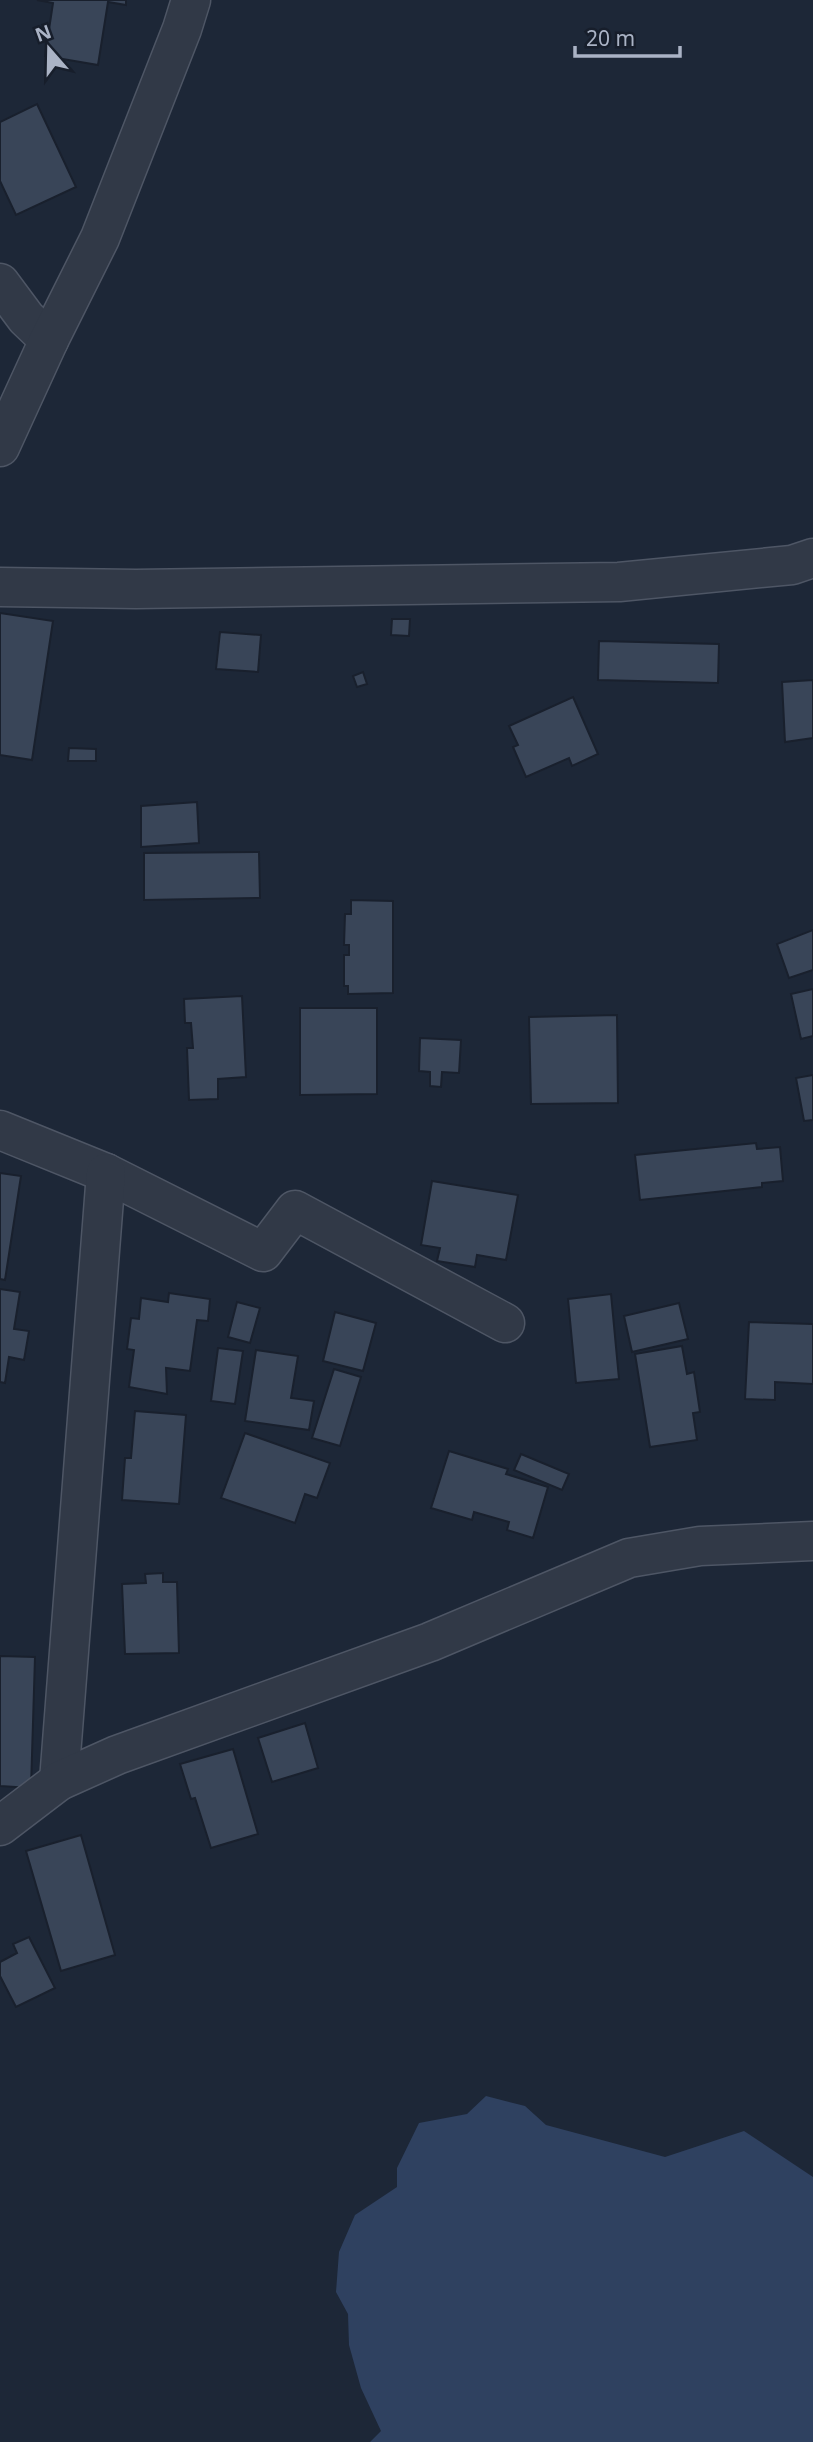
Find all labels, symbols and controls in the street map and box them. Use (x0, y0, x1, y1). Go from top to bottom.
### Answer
north arrow (14, 14, 84, 84)
scale bar (575, 14, 680, 58)
text: N (31, 18, 55, 48)
text: 20 m (586, 24, 635, 52)

